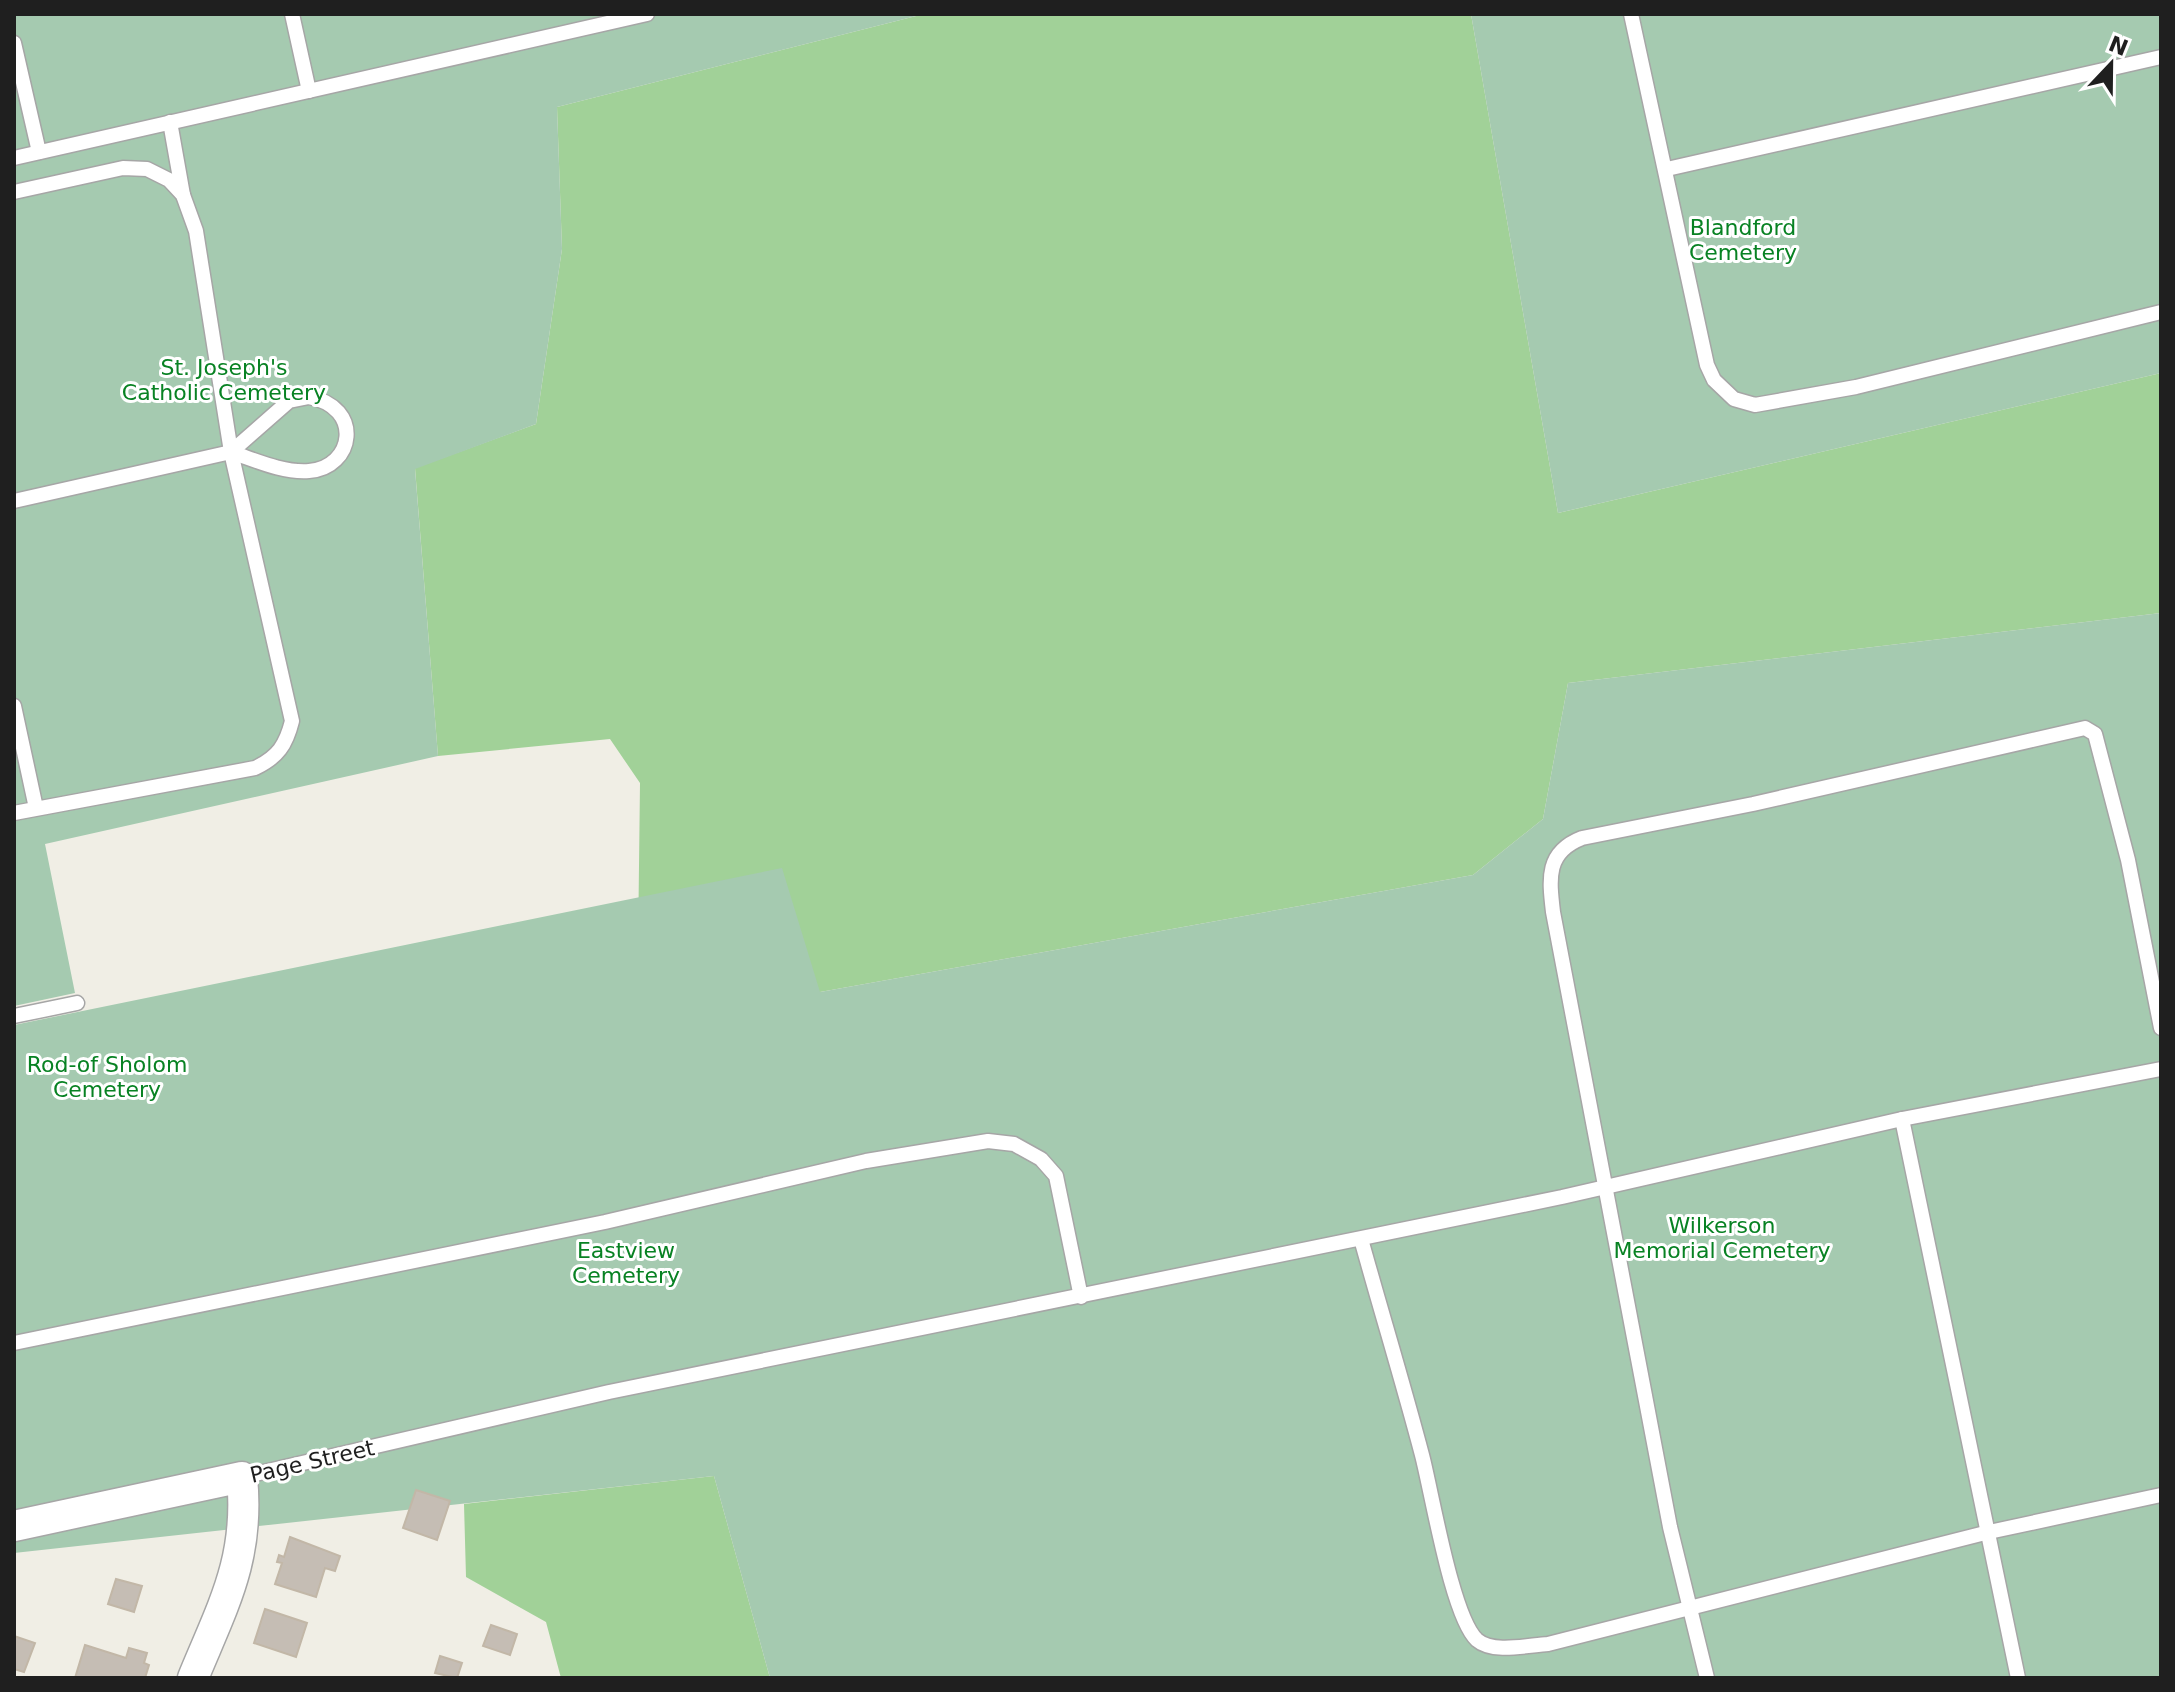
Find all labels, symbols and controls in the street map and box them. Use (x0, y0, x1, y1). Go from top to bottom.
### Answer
north arrow (2071, 24, 2151, 104)
text: N (2105, 31, 2132, 61)
park label: Blandford Cemetery (1689, 215, 1797, 265)
park label: St. Joseph's Catholic Cemetery (122, 355, 326, 405)
park label: Rod-of Sholom Cemetery (27, 1052, 187, 1102)
park label: Wilkerson Memorial Cemetery (1613, 1213, 1831, 1263)
park label: Eastview Cemetery (572, 1238, 680, 1288)
street label: Page Street (247, 1435, 377, 1488)

